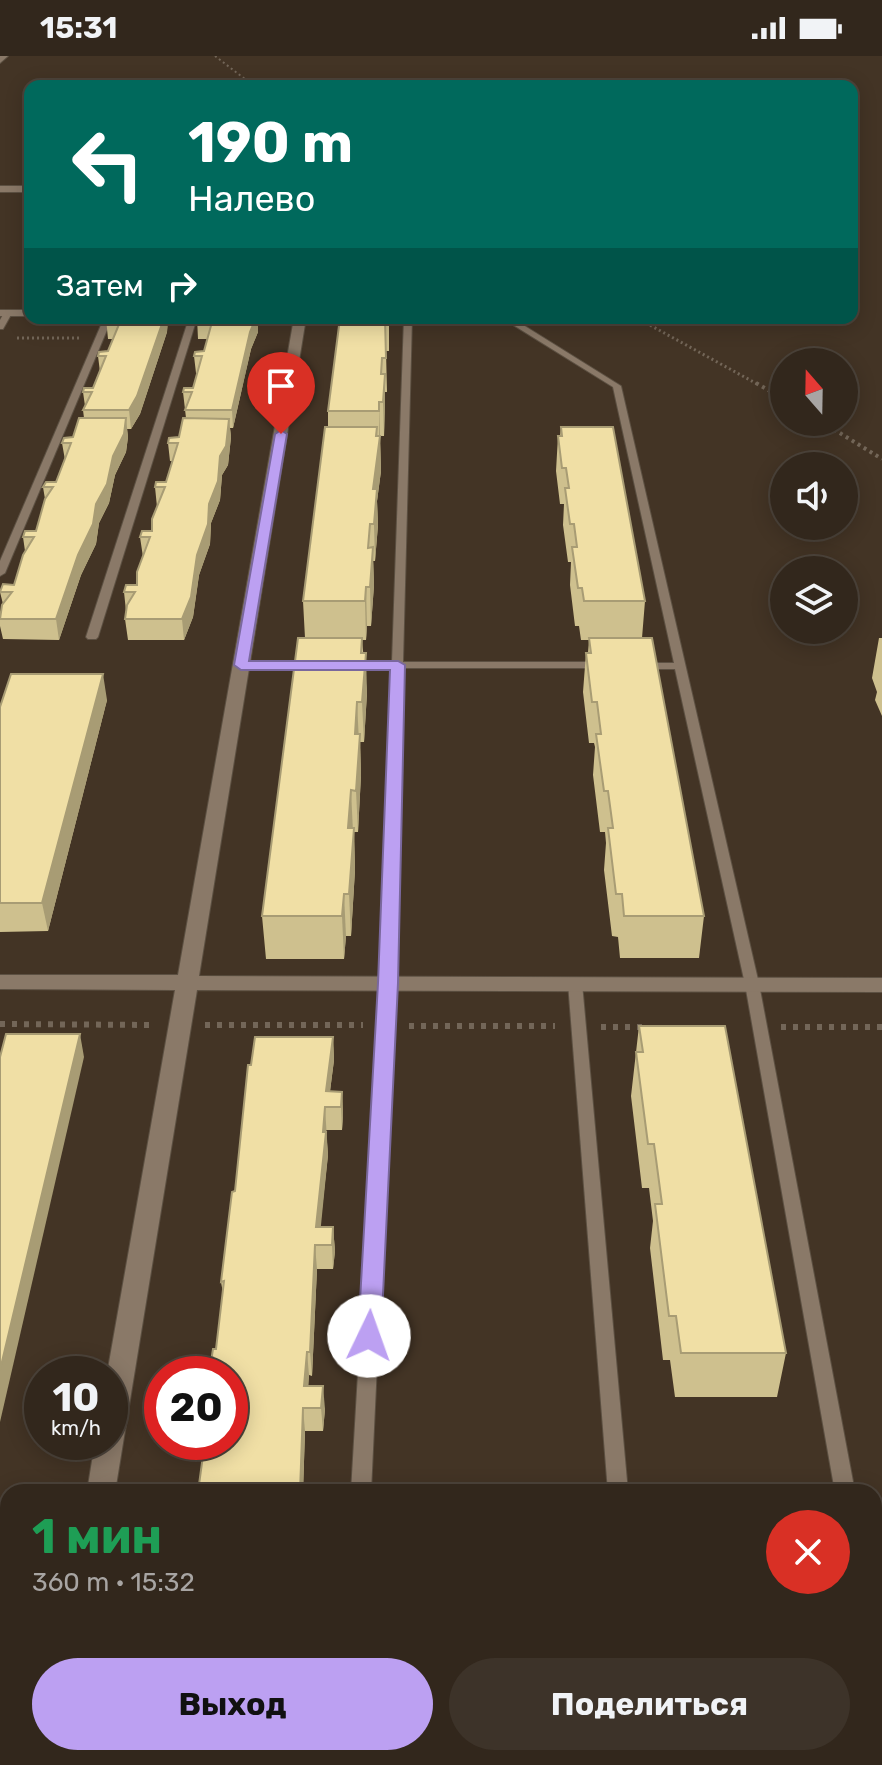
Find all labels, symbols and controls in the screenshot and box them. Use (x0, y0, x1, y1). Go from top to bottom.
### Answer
text: 15:31 (40, 10, 117, 46)
text: 190 m (188, 110, 353, 176)
icon: left (56, 112, 160, 216)
text: Налево (188, 177, 315, 220)
icon: right (160, 264, 204, 308)
text: Затем (56, 268, 144, 304)
north arrow (770, 348, 858, 436)
map controls (770, 348, 858, 644)
pin (247, 352, 315, 434)
icon: arrive (259, 364, 303, 408)
button: sound (770, 452, 858, 540)
button: layers (770, 556, 858, 644)
position arrow (327, 1294, 411, 1378)
speed limit sign: 20 (144, 1356, 248, 1460)
text: 10 (52, 1374, 100, 1421)
text: km/h (51, 1416, 101, 1440)
text: 1 мин (32, 1508, 162, 1565)
button: close (766, 1510, 850, 1594)
text: 360 m · 15:32 (32, 1567, 195, 1598)
button: Выход (32, 1658, 433, 1750)
button: Поделиться (449, 1658, 850, 1750)

